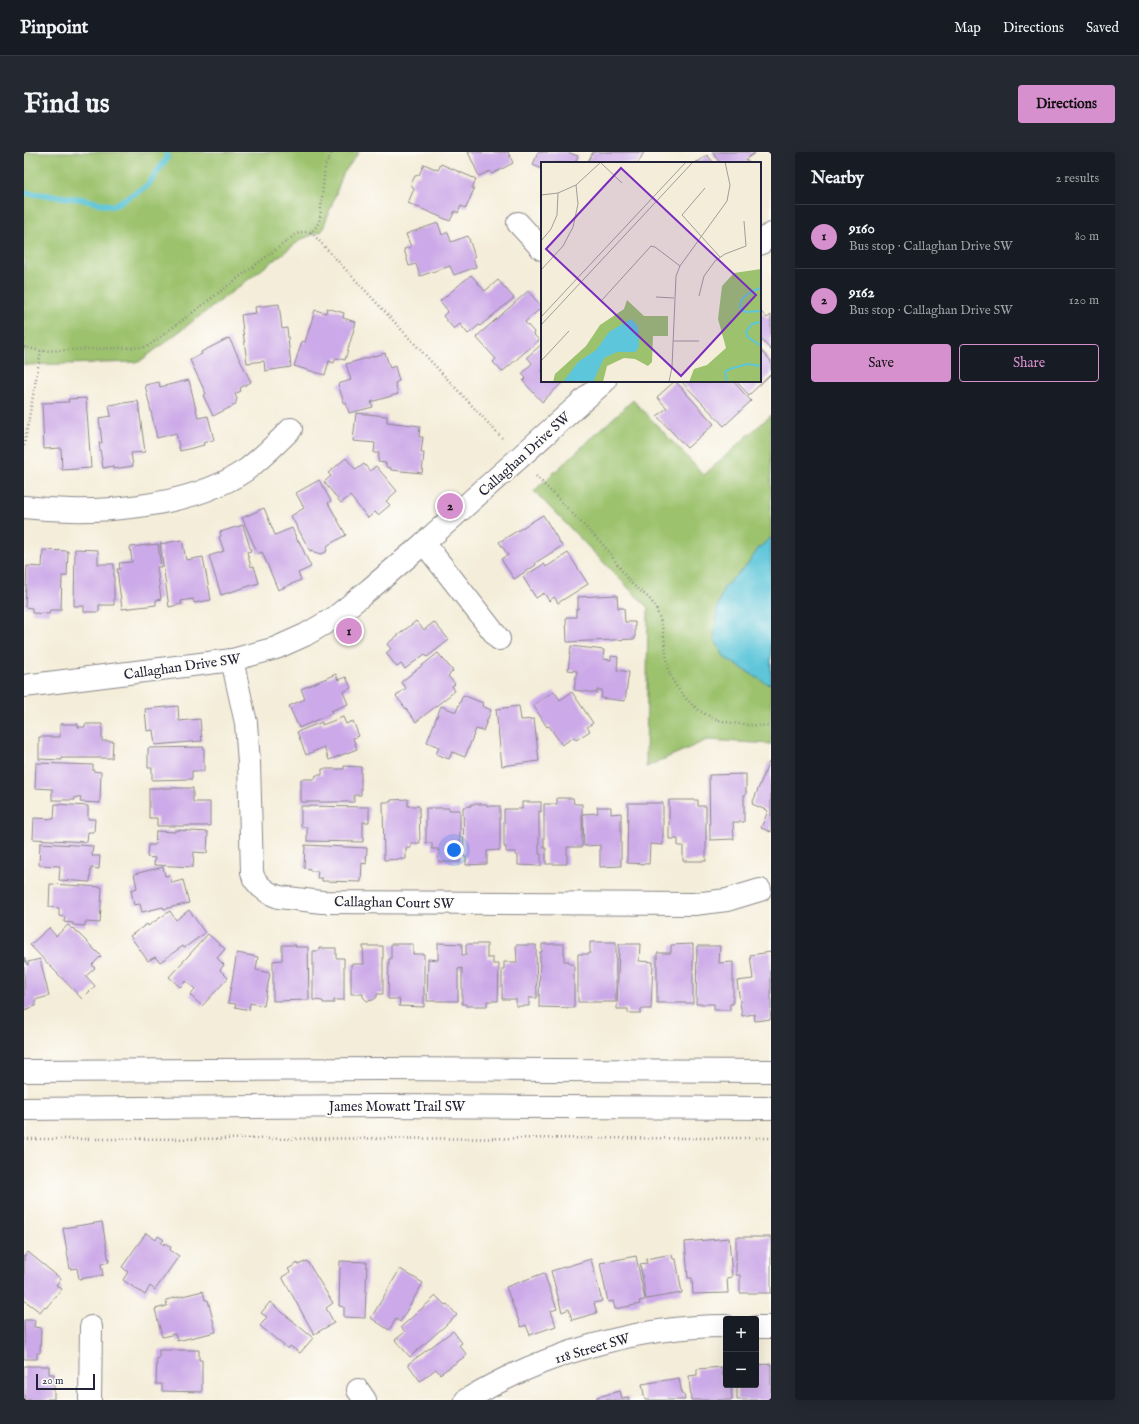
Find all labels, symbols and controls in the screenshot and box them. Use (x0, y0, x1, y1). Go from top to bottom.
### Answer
text: Pinpoint (20, 16, 88, 40)
text: Map (954, 19, 981, 37)
text: Directions (1003, 19, 1064, 37)
text: Saved (1086, 19, 1119, 37)
button: Directions (1018, 85, 1115, 123)
text: Find us (24, 87, 110, 122)
inset map (541, 162, 761, 382)
text: Nearby (811, 168, 864, 189)
text: 2 results (1055, 170, 1099, 187)
text: 9160 (849, 219, 875, 238)
text: 1 (822, 228, 826, 245)
text: 80 m (1075, 228, 1099, 245)
text: Bus stop · Callaghan Drive SW (849, 238, 1013, 255)
text: 9162 (849, 283, 874, 302)
text: 2 (821, 292, 827, 309)
text: 120 m (1069, 292, 1099, 309)
text: Bus stop · Callaghan Drive SW (849, 302, 1013, 319)
button: Save (811, 344, 951, 382)
button: Share (959, 344, 1099, 382)
street label: Callaghan Drive SW (475, 408, 575, 501)
pin: 2 (437, 491, 463, 521)
pin: 1 (336, 616, 362, 646)
street label: Callaghan Drive SW (123, 650, 242, 684)
your location (444, 840, 464, 860)
street label: Callaghan Court SW (334, 893, 455, 913)
street label: James Mowatt Trail SW (327, 1098, 466, 1116)
map controls (723, 1316, 759, 1388)
button: + (723, 1316, 759, 1352)
street label: 118 Street SW (553, 1329, 633, 1368)
button: − (723, 1352, 759, 1388)
scale bar (36, 1372, 95, 1391)
text: 20 m (42, 1374, 63, 1388)

